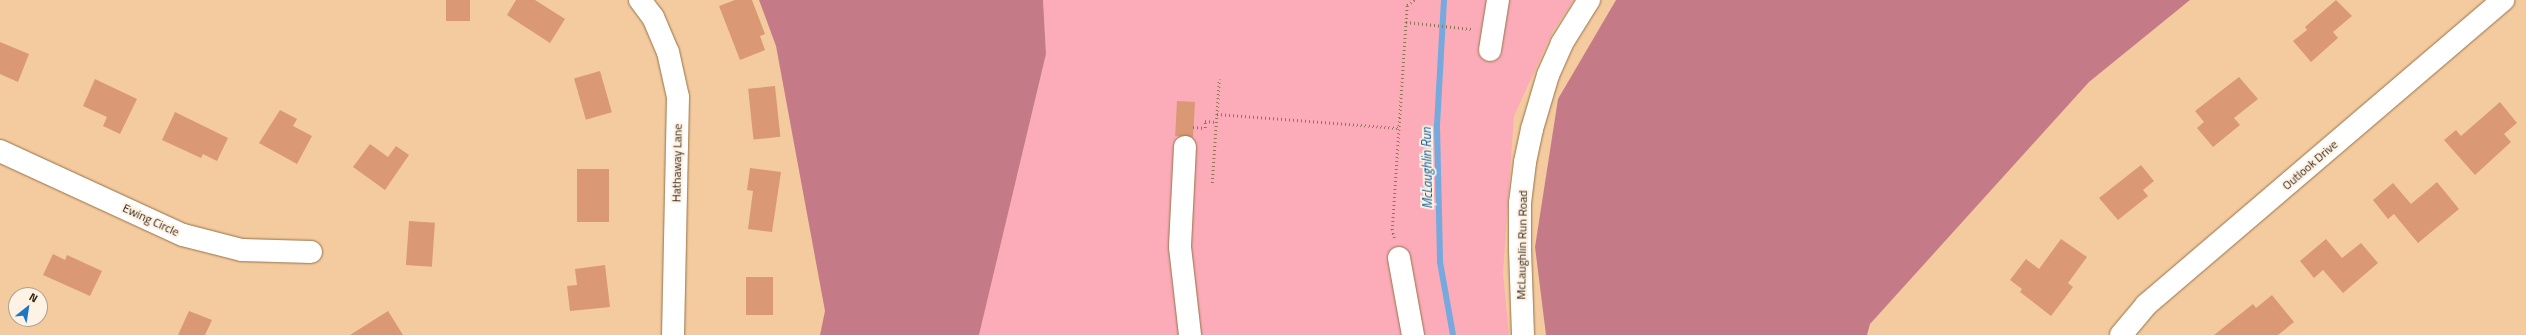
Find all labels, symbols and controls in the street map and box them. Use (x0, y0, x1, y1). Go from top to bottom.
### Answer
street label: Hathaway Lane (669, 124, 685, 202)
water label: McLaughlin Run (1418, 127, 1436, 209)
street label: Outlook Drive (2279, 137, 2341, 193)
street label: McLaughlin Run Road (1514, 190, 1530, 300)
street label: Ewing Circle (120, 201, 182, 239)
north arrow (8, 287, 48, 327)
text: N (26, 289, 41, 306)

